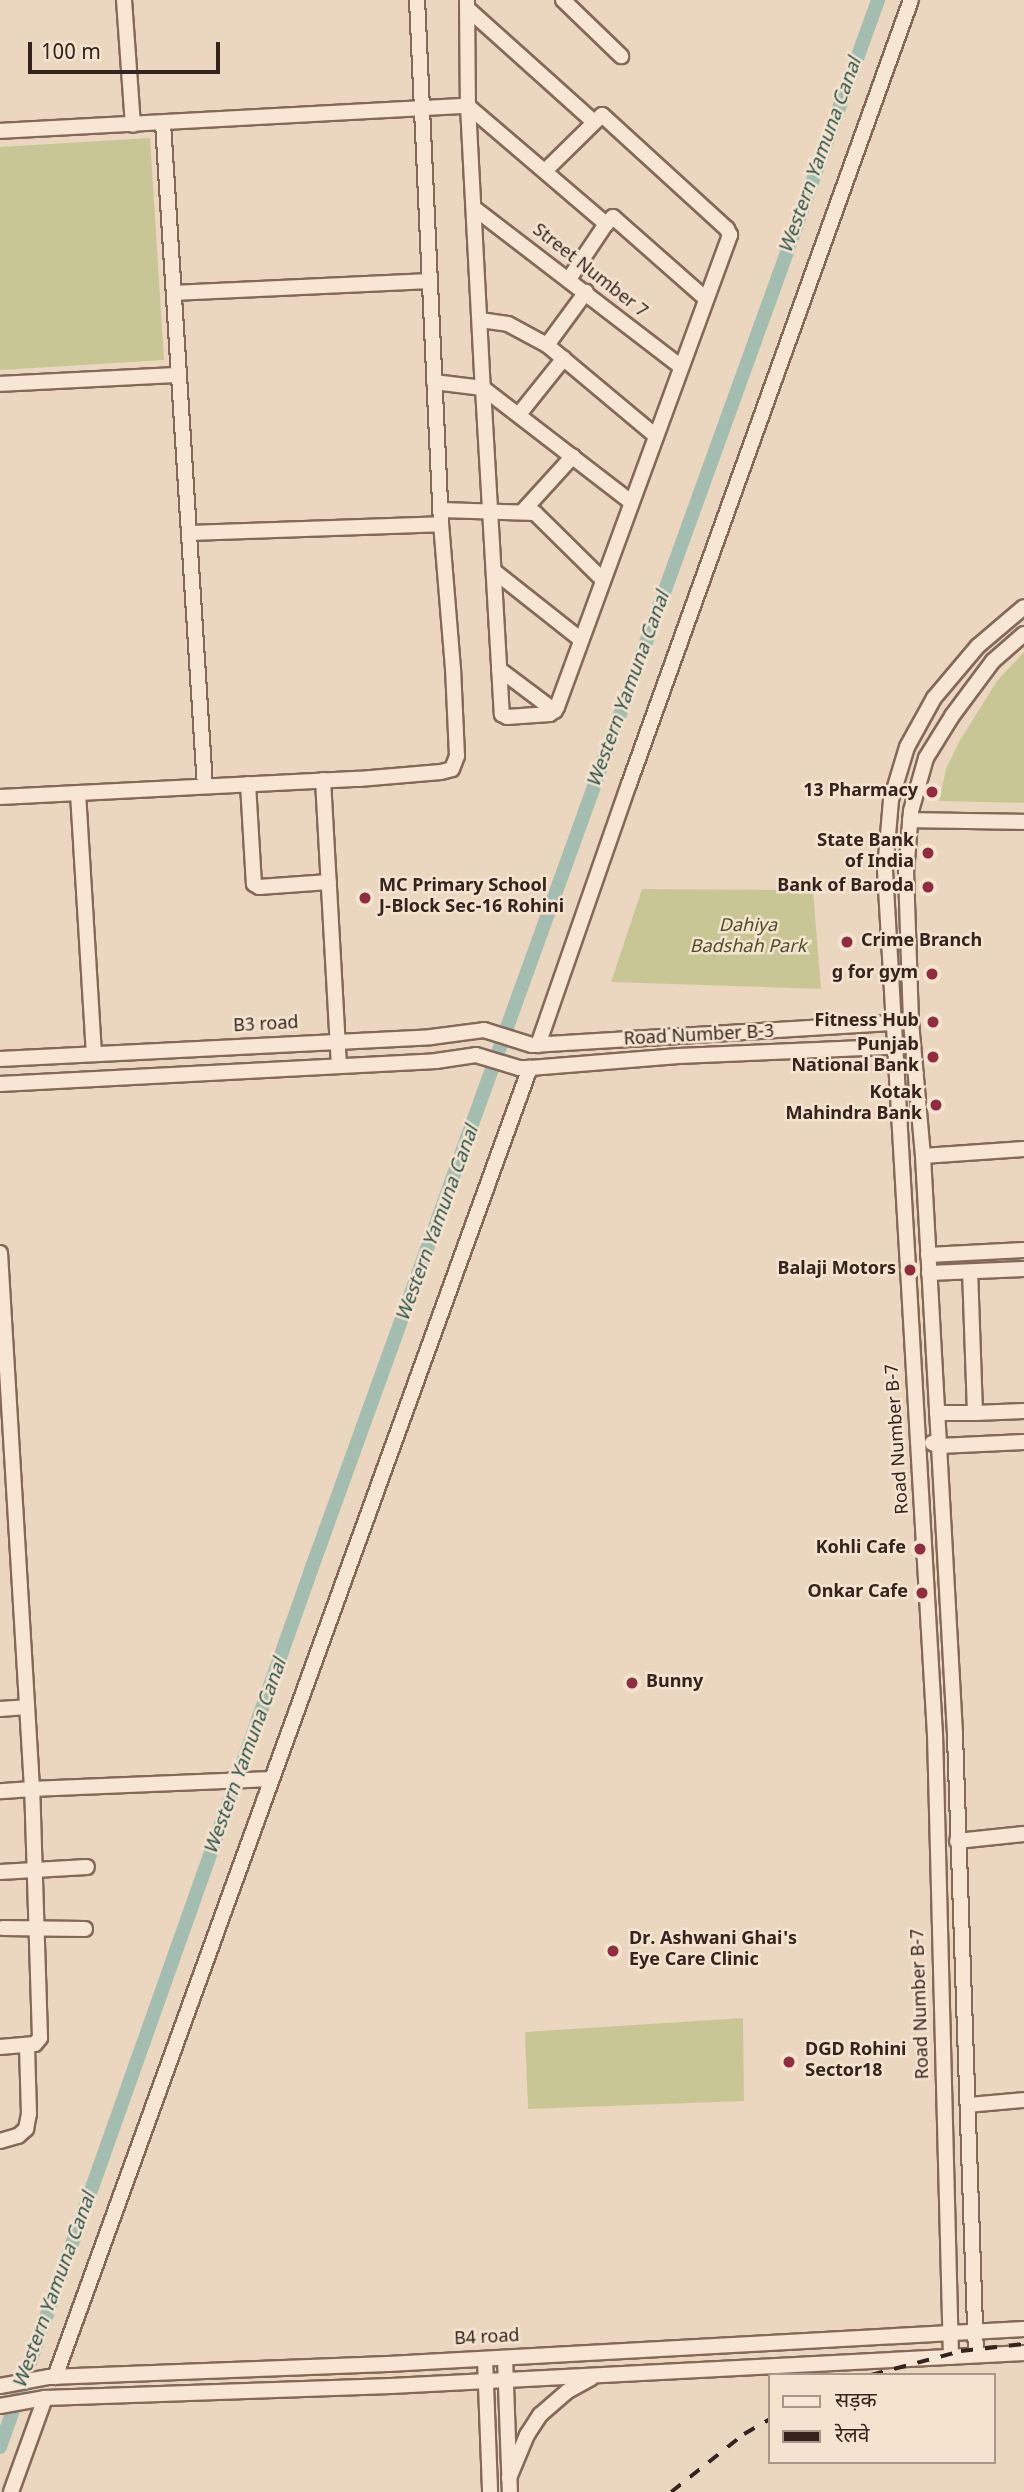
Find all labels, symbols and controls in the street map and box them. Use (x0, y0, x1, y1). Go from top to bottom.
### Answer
scale bar (32, 28, 224, 72)
text: 100 m (41, 40, 101, 68)
water label: Western Yamuna Canal (776, 55, 868, 257)
street label: Street Number 7 (527, 220, 651, 324)
water label: Western Yamuna Canal (584, 589, 676, 791)
place label: 13 Pharmacy (803, 781, 918, 803)
marker: 13 Pharmacy (924, 784, 940, 800)
place label: State Bank of India (817, 832, 914, 874)
marker: State Bank of India (920, 845, 936, 861)
place label: Bank of Baroda (777, 876, 914, 898)
place label: MC Primary School J-Block Sec-16 Rohini (379, 877, 564, 920)
marker: Bank of Baroda (920, 879, 936, 895)
marker: MC Primary School J-Block Sec-16 Rohini (357, 890, 373, 906)
park label: Dahiya Badshah Park (690, 917, 806, 960)
place label: Crime Branch (861, 931, 982, 953)
marker: Crime Branch (839, 934, 855, 950)
place label: g for gym (832, 963, 918, 985)
marker: g for gym (924, 966, 940, 982)
place label: Fitness Hub (815, 1011, 919, 1033)
street label: B3 road (233, 1014, 299, 1038)
marker: Fitness Hub (925, 1014, 941, 1030)
street label: Road Number B-3 (623, 1022, 775, 1052)
place label: Punjab National Bank (792, 1036, 919, 1078)
marker: Punjab National Bank (925, 1049, 941, 1065)
place label: Kotak Mahindra Bank (785, 1084, 922, 1126)
marker: Kotak Mahindra Bank (928, 1097, 944, 1113)
water label: Western Yamuna Canal (393, 1123, 485, 1325)
place label: Balaji Motors (778, 1259, 896, 1281)
marker: Balaji Motors (902, 1262, 918, 1278)
street label: Road Number B-7 (883, 1363, 915, 1515)
place label: Kohli Cafe (816, 1538, 906, 1560)
marker: Kohli Cafe (912, 1541, 928, 1557)
place label: Onkar Cafe (808, 1582, 908, 1604)
marker: Onkar Cafe (914, 1585, 930, 1601)
water label: Western Yamuna Canal (201, 1656, 293, 1858)
place label: Bunny (646, 1672, 703, 1694)
marker: Bunny (624, 1675, 640, 1691)
street label: Road Number B-7 (909, 1928, 935, 2080)
place label: Dr. Ashwani Ghai's Eye Care Clinic (629, 1930, 797, 1972)
marker: Dr. Ashwani Ghai's Eye Care Clinic (603, 1941, 623, 1961)
place label: DGD Rohini Sector18 (805, 2041, 906, 2084)
marker: DGD Rohini Sector18 (779, 2052, 799, 2072)
water label: Western Yamuna Canal (10, 2190, 102, 2392)
street label: B4 road (454, 2327, 520, 2351)
legend (768, 2373, 996, 2464)
text: सड़क (835, 2388, 877, 2416)
text: रेलवे (835, 2423, 870, 2451)

